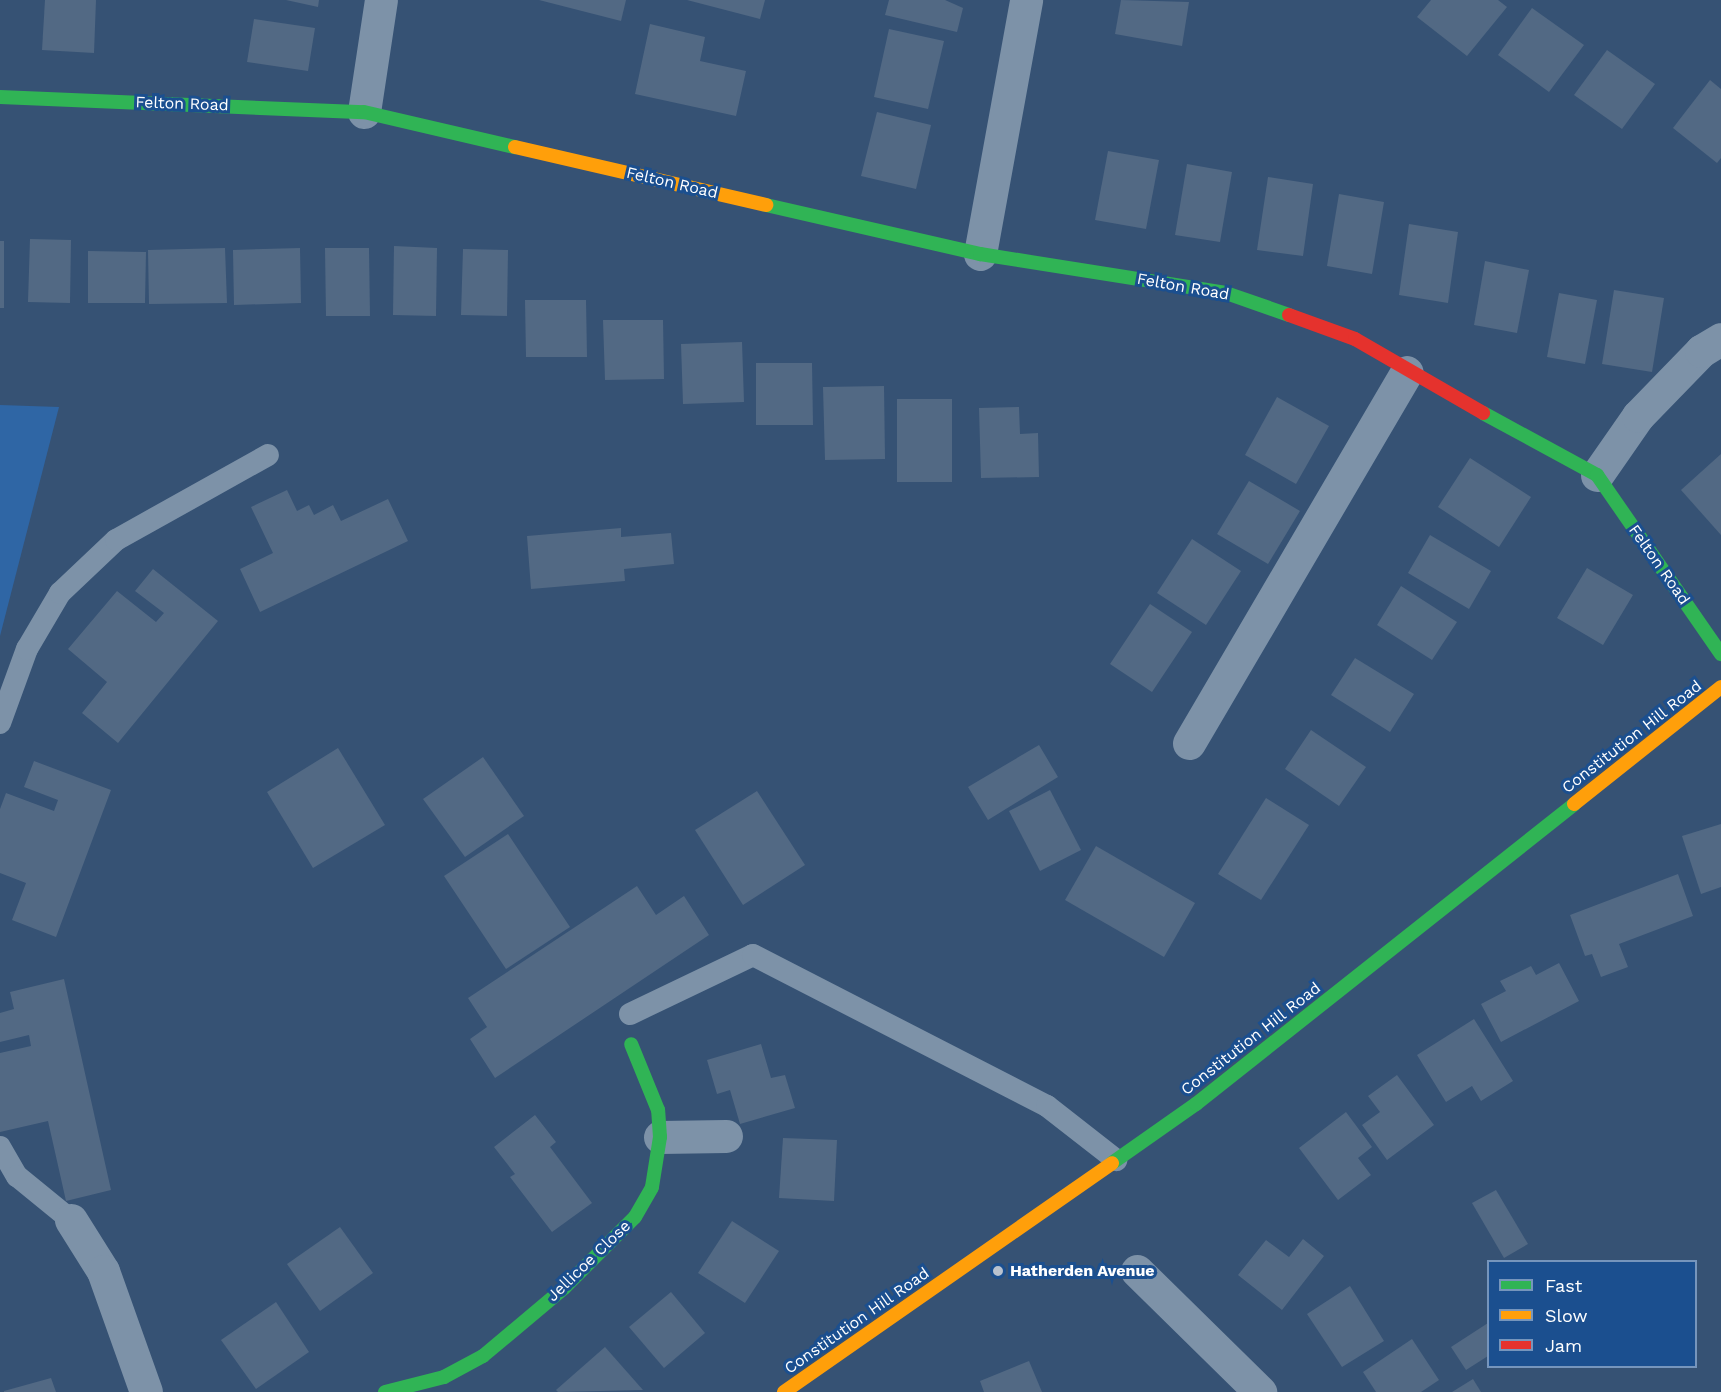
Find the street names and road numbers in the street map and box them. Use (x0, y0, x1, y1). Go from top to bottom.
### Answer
street label: Felton Road (135, 93, 229, 115)
street label: Felton Road (624, 163, 720, 203)
street label: Felton Road (1135, 269, 1231, 305)
street label: Felton Road (1624, 521, 1694, 609)
street label: Constitution Hill Road (1558, 676, 1706, 798)
street label: Constitution Hill Road (1177, 978, 1325, 1100)
street label: Jellicoe Close (543, 1216, 635, 1306)
street label: Constitution Hill Road (781, 1264, 933, 1378)

